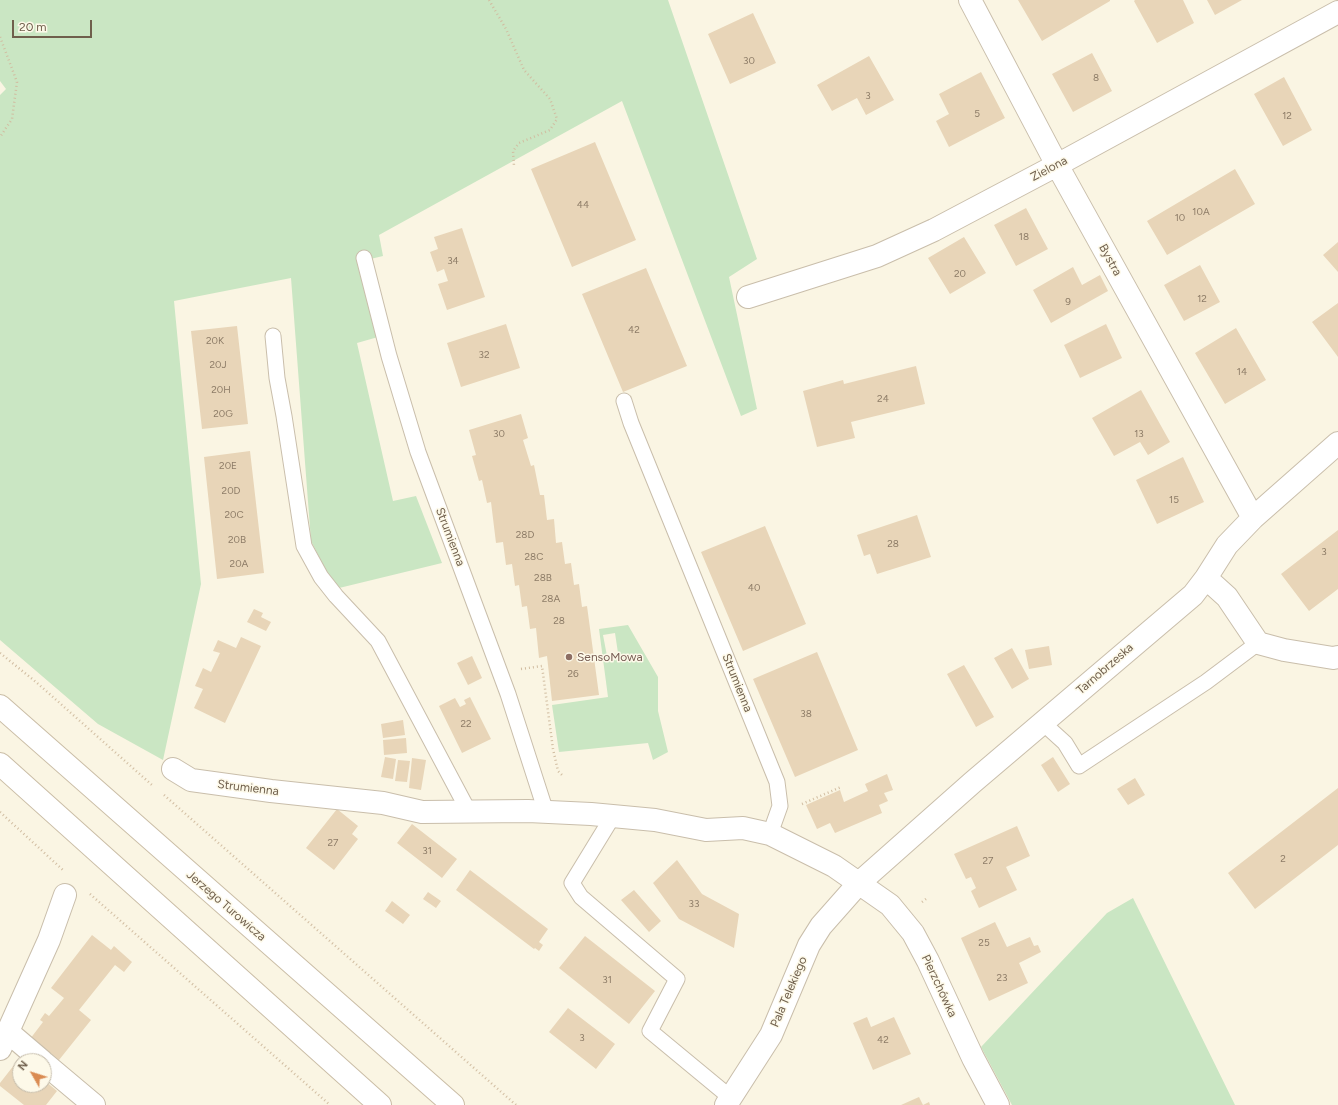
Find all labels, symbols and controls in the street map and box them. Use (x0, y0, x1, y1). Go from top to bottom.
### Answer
scale bar (14, 12, 94, 38)
text: 20 m (19, 20, 47, 34)
house number: 30 (743, 55, 755, 67)
house number: 8 (1093, 72, 1099, 84)
house number: 3 (865, 90, 871, 102)
house number: 5 (974, 108, 980, 120)
house number: 12 (1282, 110, 1292, 122)
street label: Zielona (1028, 153, 1070, 185)
house number: 44 (577, 199, 589, 211)
house number: 10A (1192, 206, 1210, 218)
house number: 10 (1175, 212, 1185, 224)
house number: 18 (1019, 231, 1029, 243)
street label: Bystra (1095, 242, 1125, 278)
house number: 34 (447, 255, 459, 267)
house number: 20 (954, 268, 966, 280)
house number: 12 (1197, 293, 1207, 305)
house number: 9 (1065, 296, 1071, 308)
house number: 42 (628, 324, 640, 336)
house number: 20K (206, 335, 224, 347)
house number: 32 (478, 349, 490, 361)
house number: 20J (209, 359, 227, 371)
house number: 14 (1237, 366, 1247, 378)
house number: 20H (211, 384, 231, 396)
house number: 24 (877, 393, 889, 405)
house number: 20G (213, 408, 233, 420)
house number: 30 (493, 428, 505, 440)
house number: 13 (1134, 428, 1144, 440)
house number: 20E (219, 460, 237, 472)
house number: 20D (222, 485, 240, 497)
house number: 15 (1169, 494, 1179, 506)
street label: Strumienna (432, 506, 468, 568)
house number: 20C (224, 509, 244, 521)
house number: 28D (516, 529, 534, 541)
house number: 20B (228, 534, 246, 546)
house number: 28 (887, 538, 899, 550)
house number: 3 (1321, 546, 1327, 558)
house number: 28C (525, 551, 543, 563)
house number: 20A (230, 558, 248, 570)
house number: 28B (534, 572, 552, 584)
house number: 40 (748, 582, 760, 594)
house number: 28A (542, 593, 560, 605)
house number: 28 (553, 615, 565, 627)
street label: Tarnobrzeska (1074, 640, 1136, 698)
place label: SensoMowa (577, 650, 643, 664)
marker: SensoMowa (564, 652, 574, 662)
street label: Strumienna (719, 652, 755, 714)
house number: 26 (567, 668, 579, 680)
house number: 38 (800, 708, 812, 720)
house number: 22 (460, 718, 472, 730)
street label: Strumienna (216, 777, 280, 799)
house number: 27 (328, 837, 338, 849)
house number: 31 (422, 845, 432, 857)
house number: 2 (1280, 853, 1286, 865)
house number: 27 (983, 855, 993, 867)
street label: Jerzego Turowicza (183, 868, 269, 944)
house number: 33 (689, 898, 699, 910)
house number: 25 (978, 937, 990, 949)
street label: Pierzchówka (918, 952, 960, 1020)
street label: Pala Telekiego (768, 954, 810, 1030)
house number: 23 (996, 972, 1008, 984)
house number: 31 (602, 974, 612, 986)
house number: 3 (579, 1032, 585, 1044)
house number: 42 (877, 1034, 889, 1046)
north arrow (12, 1053, 52, 1093)
text: N (15, 1058, 31, 1073)

